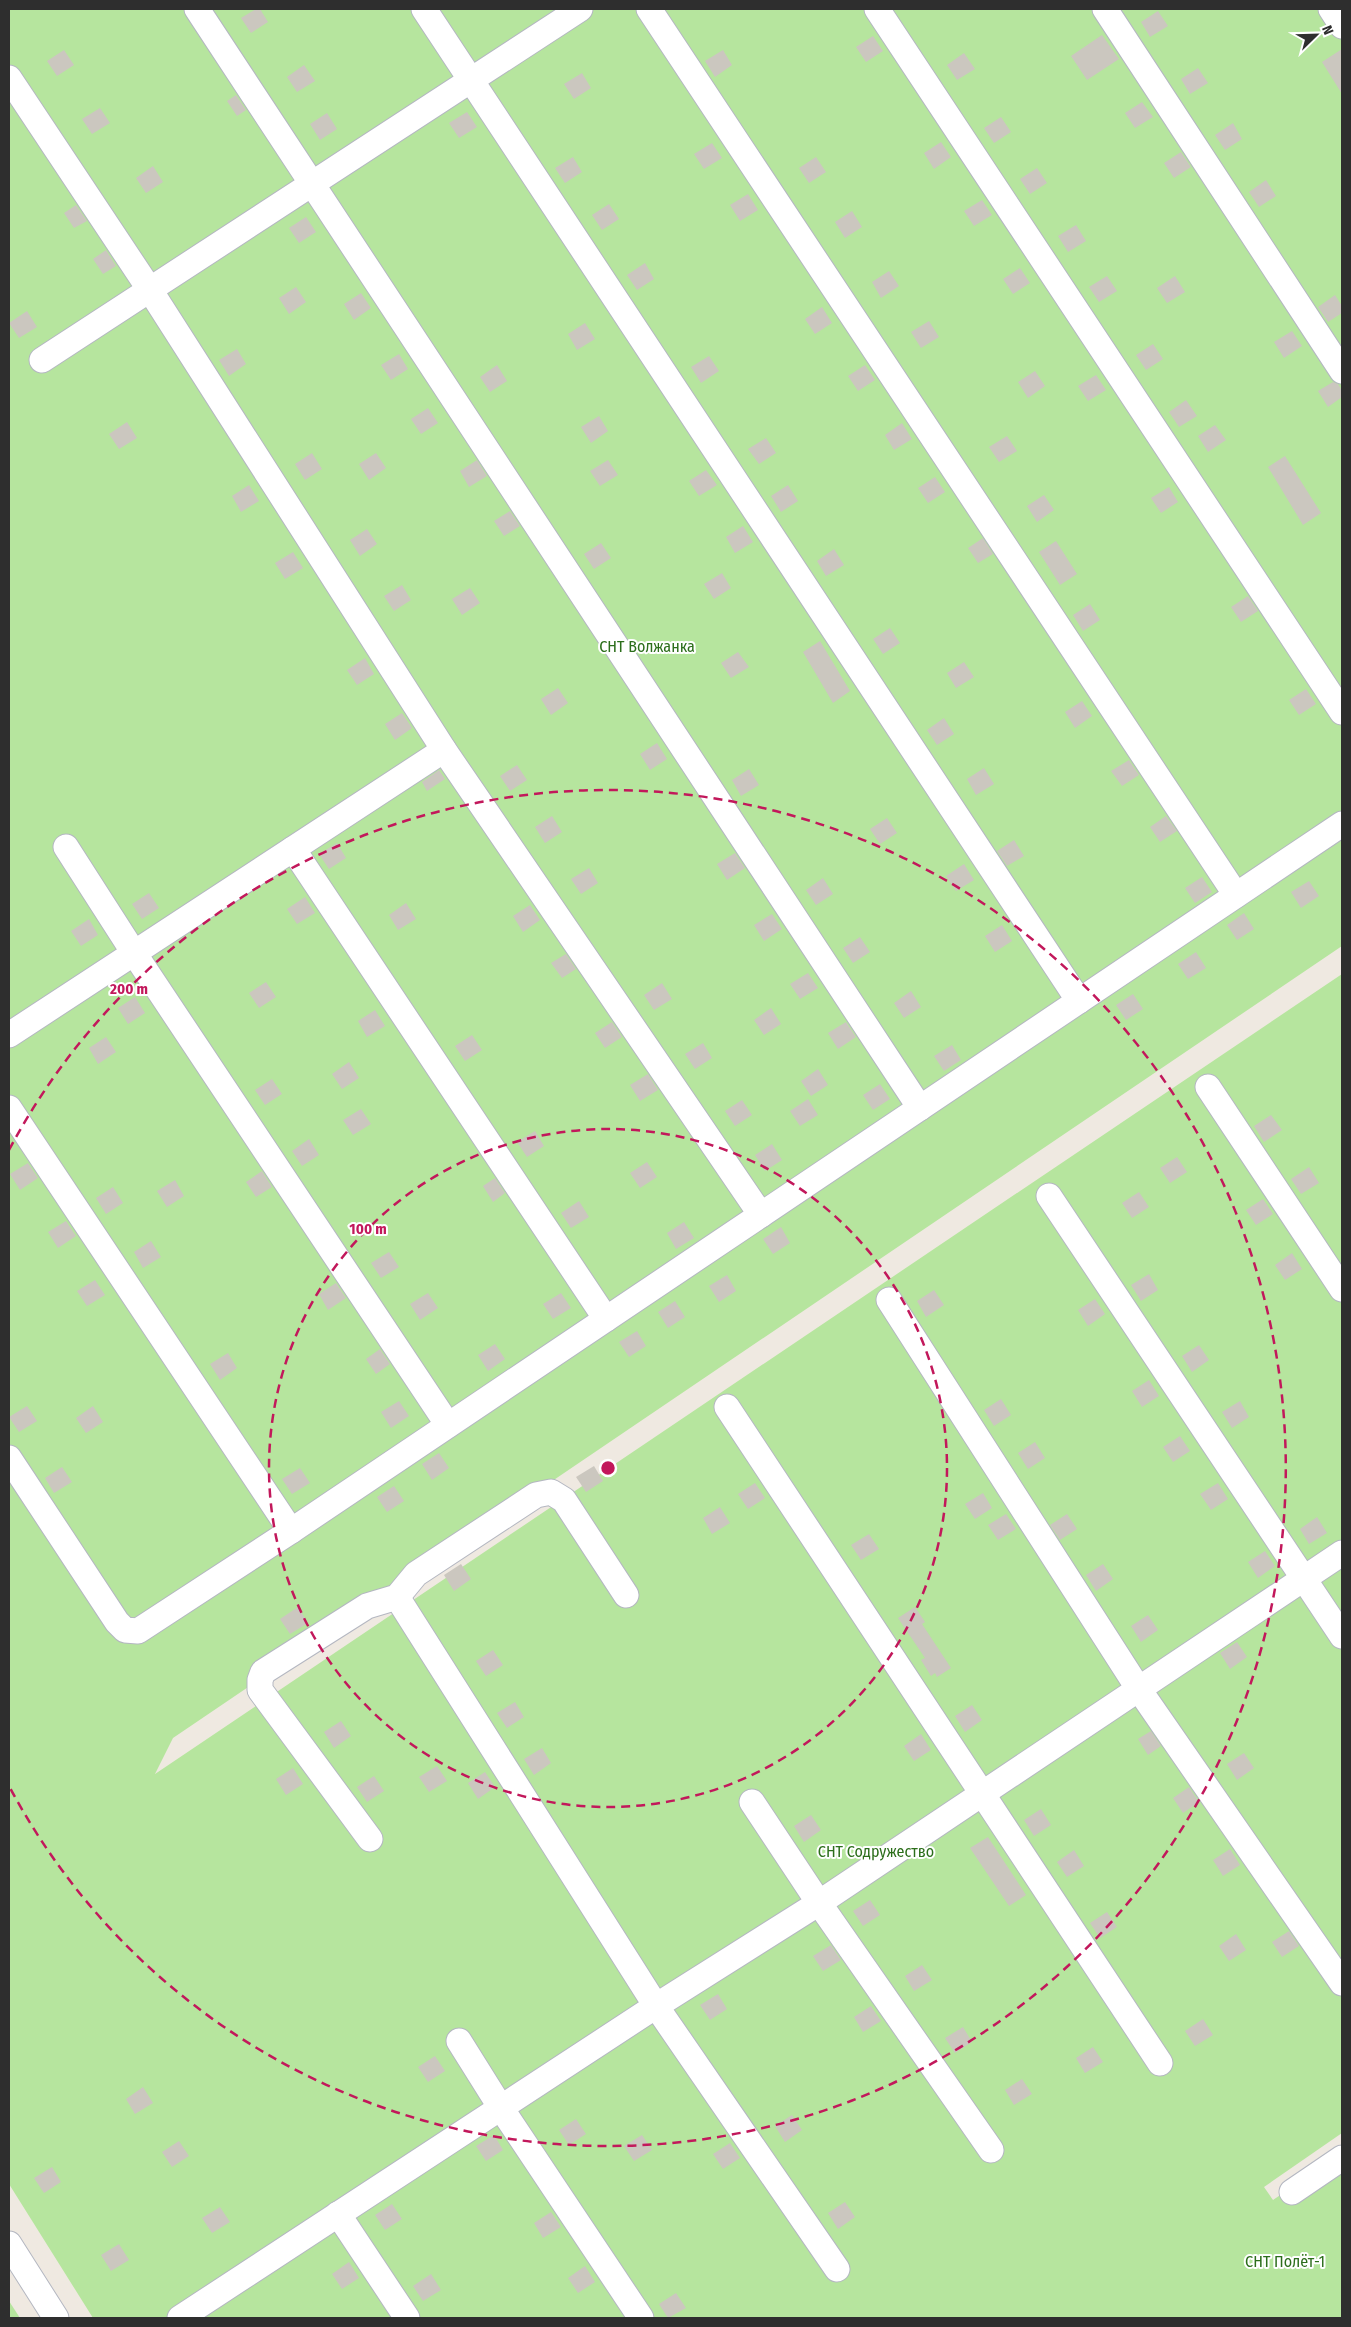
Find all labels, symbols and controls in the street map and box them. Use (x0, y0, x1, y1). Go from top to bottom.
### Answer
north arrow (1291, 10, 1341, 60)
text: N (1318, 23, 1337, 37)
park label: СНТ Волжанка (599, 637, 695, 656)
text: 200 m (109, 980, 148, 998)
text: 100 m (349, 1220, 387, 1238)
centre of rings (599, 1459, 617, 1477)
park label: СНТ Содружество (818, 1842, 934, 1861)
park label: СНТ Полёт-1 (1245, 2252, 1325, 2271)

